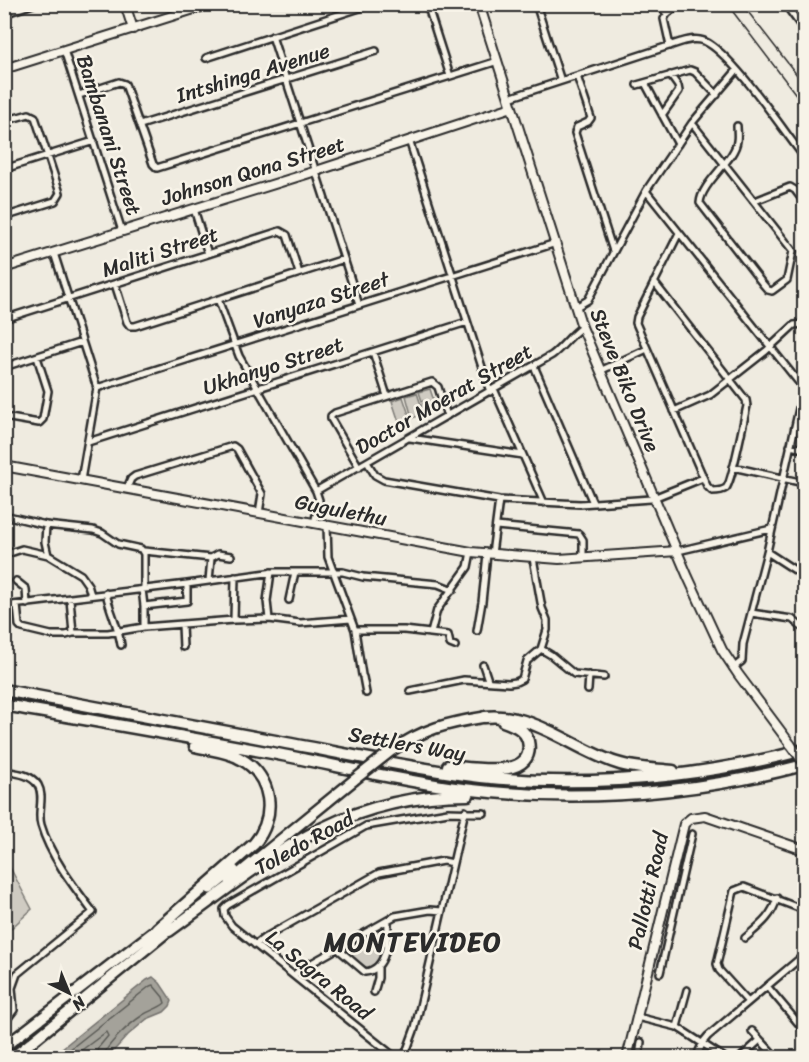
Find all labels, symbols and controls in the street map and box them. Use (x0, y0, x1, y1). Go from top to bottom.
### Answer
street label: Intshinga Avenue (170, 32, 335, 115)
street label: Bambanani Street (65, 50, 153, 220)
street label: Johnson Qona Street (155, 125, 350, 217)
street label: Maliti Street (97, 215, 223, 289)
street label: Vanyaza Street (248, 260, 396, 340)
street label: Steve Biko Drive (579, 302, 671, 458)
street label: Ukhanyo Street (198, 325, 348, 407)
street label: Doctor Moerat Street (348, 333, 540, 465)
street label: Gugulethu (292, 482, 391, 538)
street label: Settlers Way (345, 715, 469, 773)
street label: Toledo Road (247, 799, 363, 886)
street label: Pallotti Road (616, 827, 680, 954)
district label: MONTEVIDEO (323, 918, 502, 966)
street label: La Sagra Road (257, 920, 383, 1032)
north arrow (39, 963, 99, 1023)
text: N (64, 989, 94, 1019)

